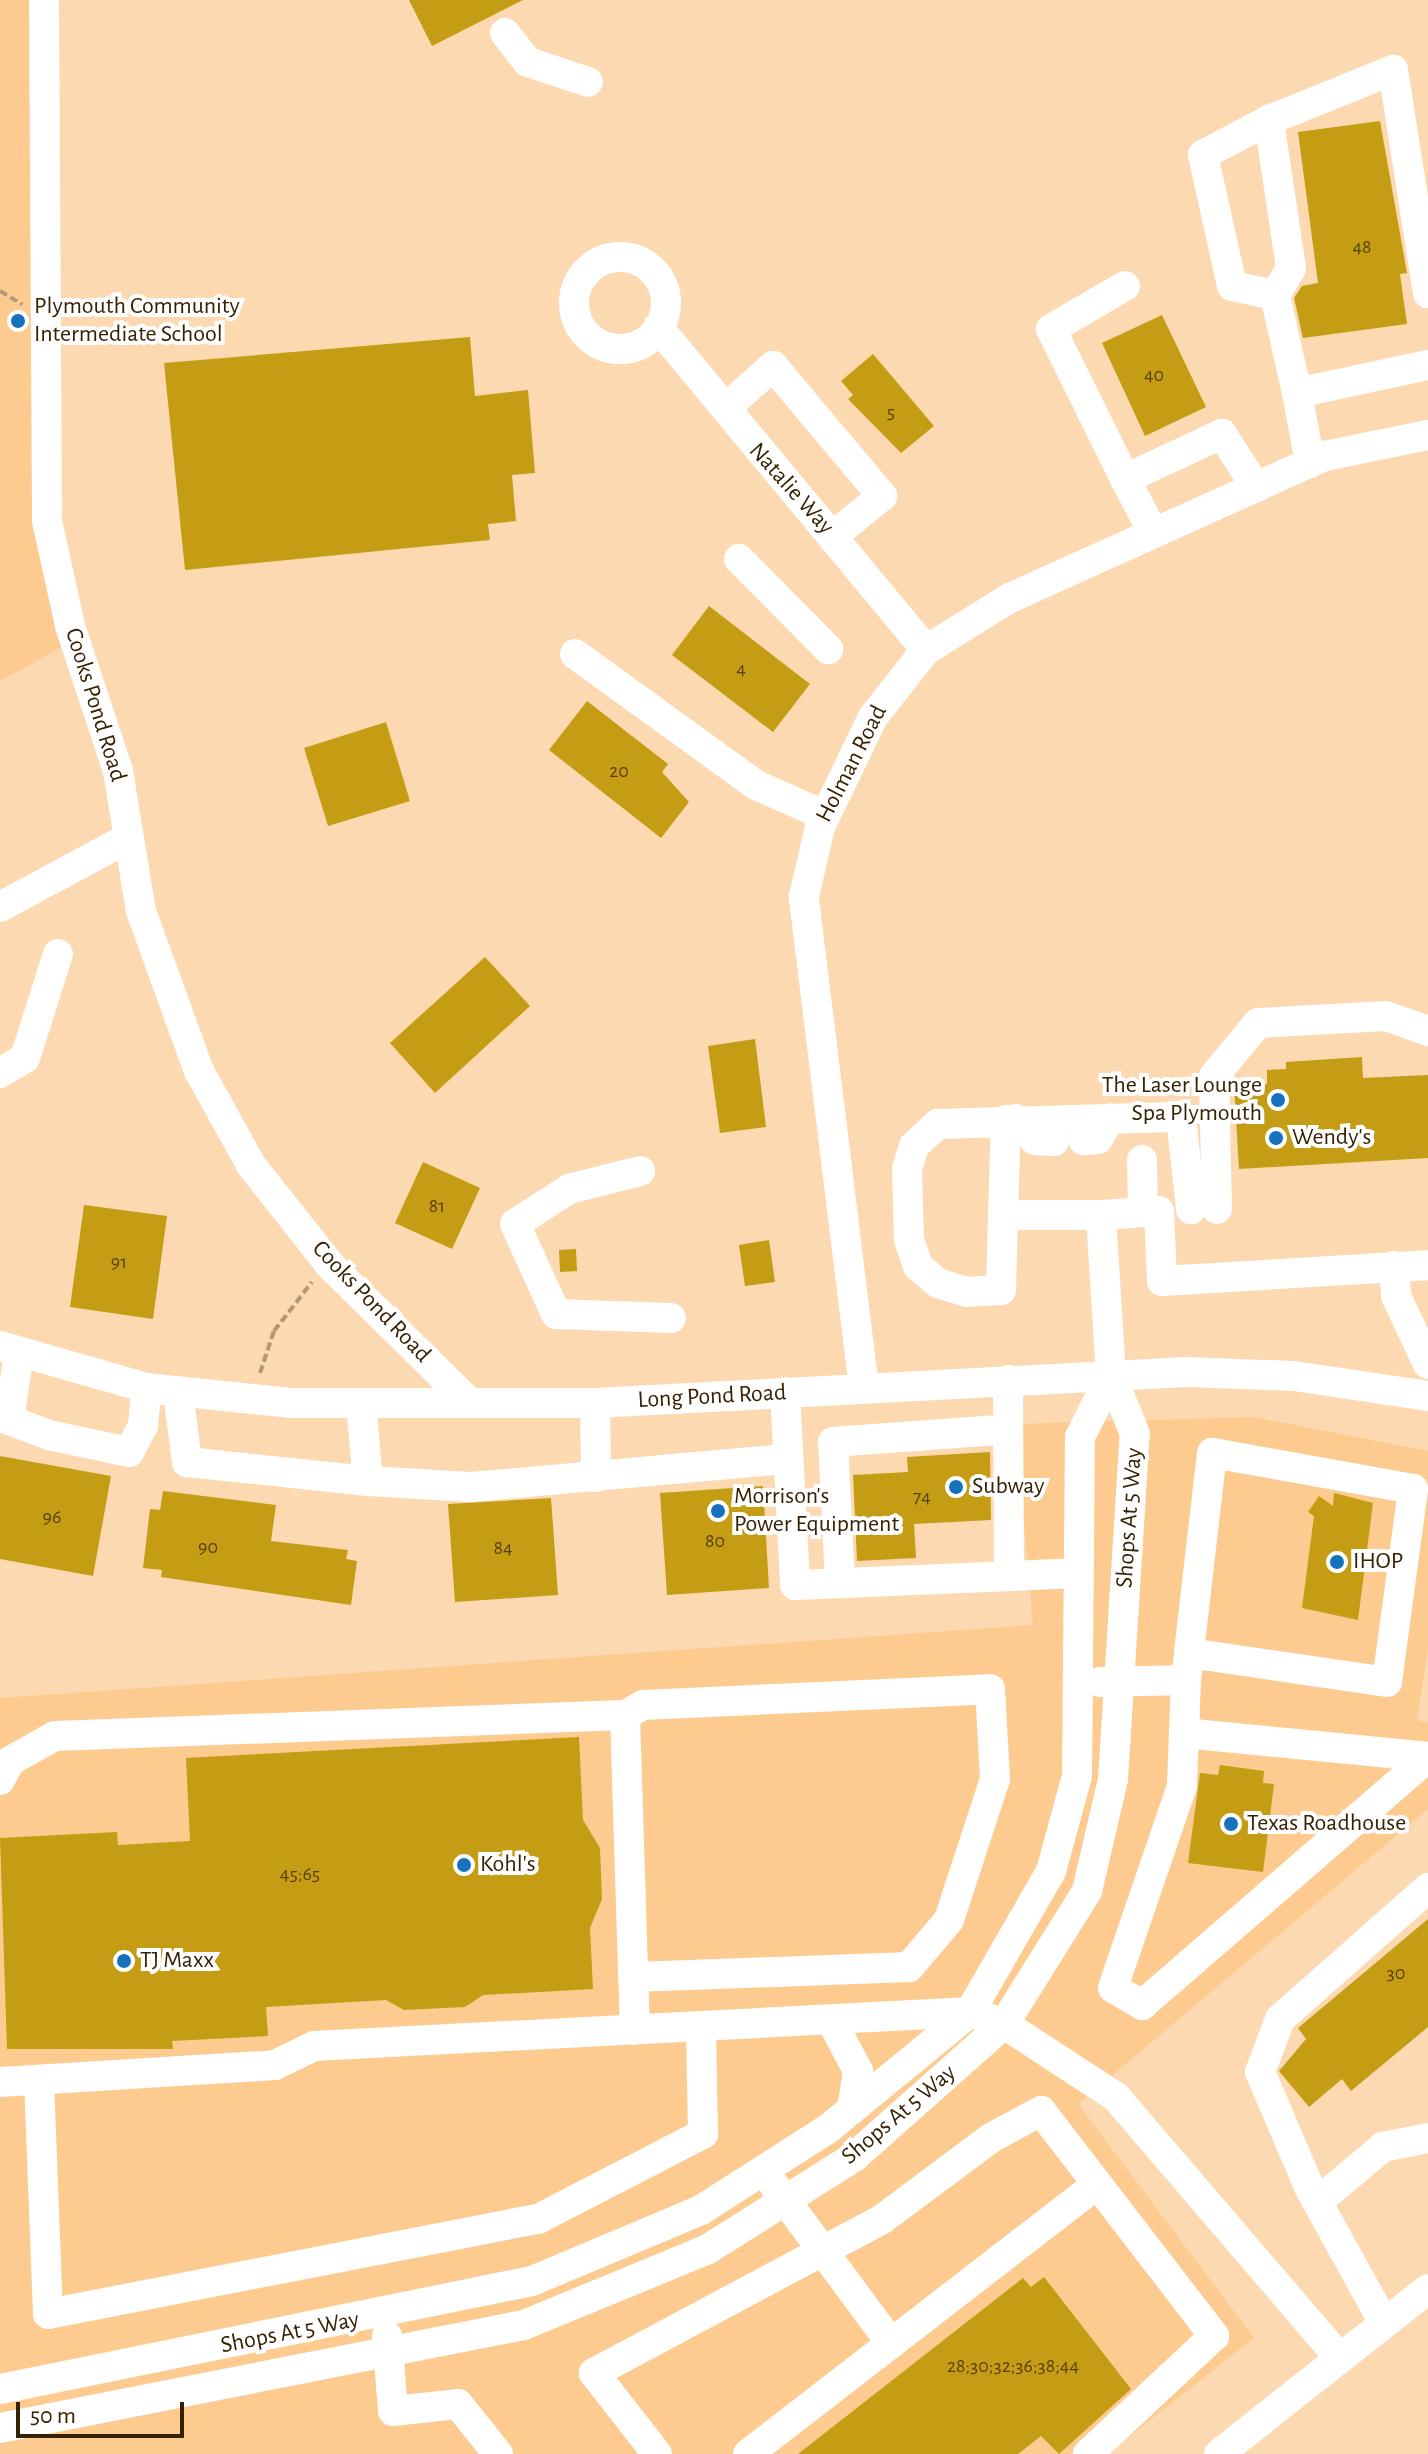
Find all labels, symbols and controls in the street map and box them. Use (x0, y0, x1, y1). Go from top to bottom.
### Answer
house number: 48 (1352, 235, 1372, 259)
place label: Plymouth Community Intermediate School (34, 293, 240, 349)
marker: Plymouth Community Intermediate School (9, 312, 27, 330)
house number: 40 (1144, 363, 1164, 387)
house number: 5 (887, 400, 895, 424)
street label: Natalie Way (742, 437, 840, 541)
street label: Cooks Pond Road (58, 625, 132, 785)
house number: 4 (736, 657, 746, 681)
street label: Holman Road (810, 701, 894, 827)
house number: 20 (609, 759, 629, 783)
place label: The Laser Lounge Spa Plymouth (1102, 1072, 1262, 1128)
marker: The Laser Lounge Spa Plymouth (1269, 1091, 1287, 1109)
place label: Wendy's (1292, 1124, 1371, 1152)
marker: Wendy's (1267, 1129, 1285, 1147)
house number: 81 (429, 1194, 445, 1218)
street label: Cooks Pond Road (305, 1235, 437, 1369)
house number: 91 (111, 1250, 127, 1274)
street label: Long Pond Road (637, 1379, 787, 1415)
street label: Shops At 5 Way (1111, 1447, 1149, 1589)
place label: Subway (972, 1473, 1044, 1501)
marker: Subway (947, 1478, 965, 1496)
place label: Morrison's Power Equipment (734, 1483, 899, 1539)
house number: 74 (913, 1485, 931, 1509)
marker: Morrison's Power Equipment (709, 1502, 727, 1520)
house number: 96 (43, 1505, 61, 1529)
house number: 80 (705, 1529, 725, 1553)
house number: 90 (198, 1535, 218, 1559)
house number: 84 (493, 1536, 513, 1560)
place label: IHOP (1353, 1548, 1403, 1576)
marker: IHOP (1328, 1553, 1346, 1571)
place label: Texas Roadhouse (1247, 1810, 1406, 1838)
marker: Texas Roadhouse (1222, 1815, 1240, 1833)
place label: Kohl's (480, 1851, 536, 1879)
marker: Kohl's (455, 1856, 473, 1874)
house number: 45;65 (280, 1862, 320, 1886)
place label: TJ Maxx (140, 1947, 214, 1975)
marker: TJ Maxx (115, 1952, 133, 1970)
house number: 30 (1387, 1961, 1405, 1985)
street label: Shops At 5 Way (836, 2059, 962, 2171)
street label: Shops At 5 Way (218, 2305, 362, 2361)
house number: 28;30;32;36;38;44 (947, 2354, 1079, 2378)
scale bar (20, 2386, 188, 2436)
text: 50 m (30, 2404, 76, 2428)

